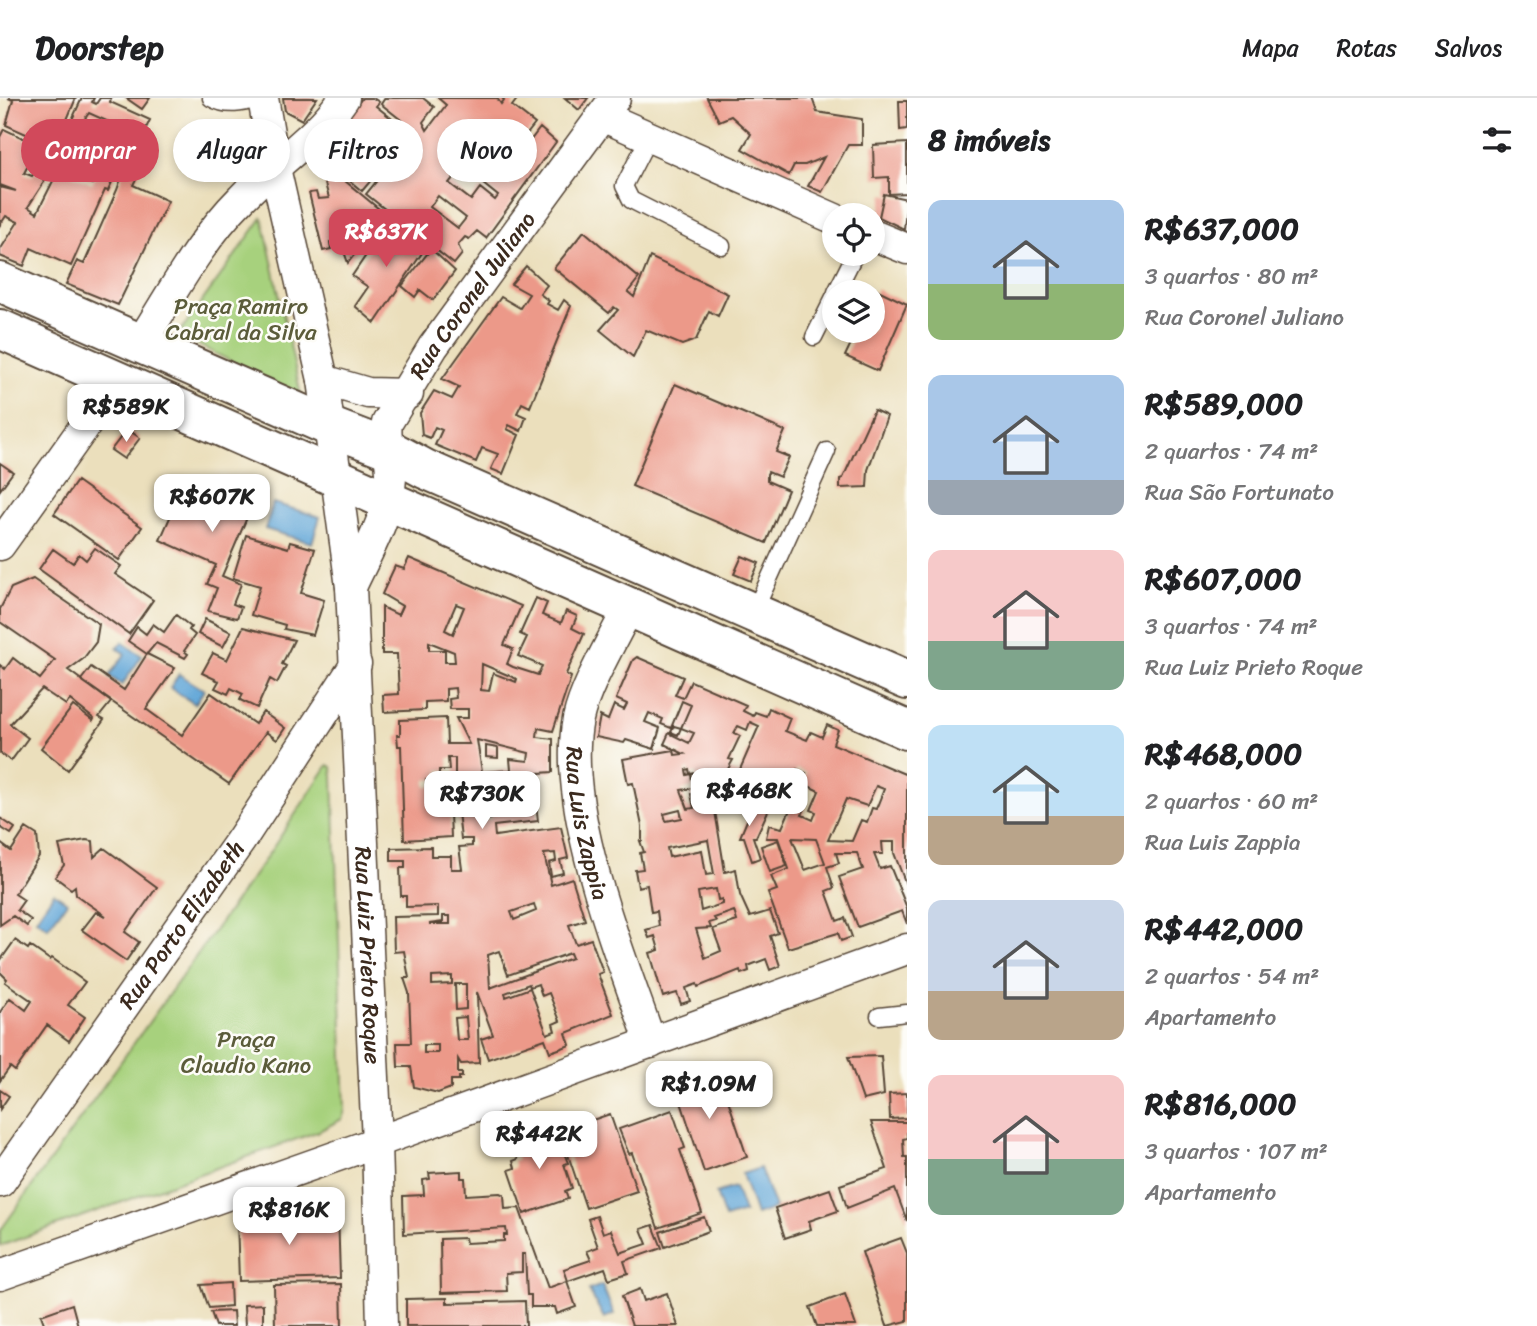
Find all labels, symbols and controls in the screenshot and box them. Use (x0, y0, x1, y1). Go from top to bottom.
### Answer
text: Doorstep (35, 19, 164, 77)
text: Mapa (1242, 27, 1299, 69)
text: Rotas (1337, 27, 1397, 69)
text: Salvos (1435, 27, 1502, 69)
text: 8 imóveis (928, 113, 1050, 167)
chip: Comprar (21, 119, 159, 182)
chip: Alugar (173, 119, 290, 182)
chip: Filtros (304, 119, 423, 182)
chip: Novo (437, 119, 537, 182)
icon: filters (1478, 121, 1516, 159)
street label: Rua Coronel Juliano (398, 202, 547, 387)
text: R$637,000 (1145, 202, 1299, 256)
map controls (822, 203, 885, 343)
button: locate (822, 203, 885, 266)
pin: R$637K (329, 209, 443, 269)
text: R$637K (345, 211, 427, 252)
icon: home (984, 228, 1068, 312)
text: 3 quartos · 80 m² (1145, 256, 1319, 297)
button: layers (822, 280, 885, 343)
park label: Praça Ramiro Cabral da Silva (165, 286, 317, 353)
text: Rua Coronel Juliano (1145, 297, 1344, 338)
text: R$589,000 (1145, 377, 1303, 431)
pin: R$589K (69, 384, 183, 444)
text: R$589K (83, 386, 169, 427)
icon: home (984, 403, 1068, 487)
text: 2 quartos · 74 m² (1145, 431, 1318, 472)
text: Rua São Fortunato (1145, 472, 1334, 513)
pin: R$607K (155, 474, 269, 534)
text: R$607K (170, 476, 254, 517)
text: R$607,000 (1145, 552, 1301, 606)
icon: home (984, 578, 1068, 662)
text: 3 quartos · 74 m² (1145, 606, 1318, 647)
text: Rua Luiz Prieto Roque (1145, 647, 1363, 688)
text: R$468,000 (1145, 727, 1302, 781)
street label: Rua Luis Zappia (554, 747, 621, 905)
icon: home (984, 753, 1068, 837)
pin: R$468K (692, 768, 806, 828)
text: R$468K (707, 770, 791, 811)
pin: R$730K (425, 772, 539, 831)
text: R$730K (440, 773, 524, 814)
text: 2 quartos · 60 m² (1145, 781, 1318, 822)
text: Rua Luis Zappia (1145, 822, 1301, 863)
street label: Rua Porto Elizabeth (107, 831, 256, 1018)
street label: Rua Luiz Prieto Roque (343, 845, 394, 1065)
text: R$442,000 (1145, 902, 1303, 956)
icon: home (984, 928, 1068, 1012)
text: 2 quartos · 54 m² (1145, 956, 1319, 997)
text: Apartamento (1145, 997, 1276, 1038)
park label: Praça Claudio Kano (181, 1019, 311, 1086)
pin: R$1.09M (644, 1062, 774, 1121)
text: R$1.09M (662, 1063, 756, 1104)
text: R$816,000 (1145, 1077, 1296, 1131)
icon: home (984, 1103, 1068, 1187)
pin: R$442K (482, 1112, 596, 1171)
text: R$442K (496, 1113, 582, 1154)
text: 3 quartos · 107 m² (1145, 1131, 1328, 1172)
text: Apartamento (1145, 1172, 1276, 1213)
pin: R$816K (232, 1188, 346, 1247)
text: R$816K (249, 1189, 329, 1230)

